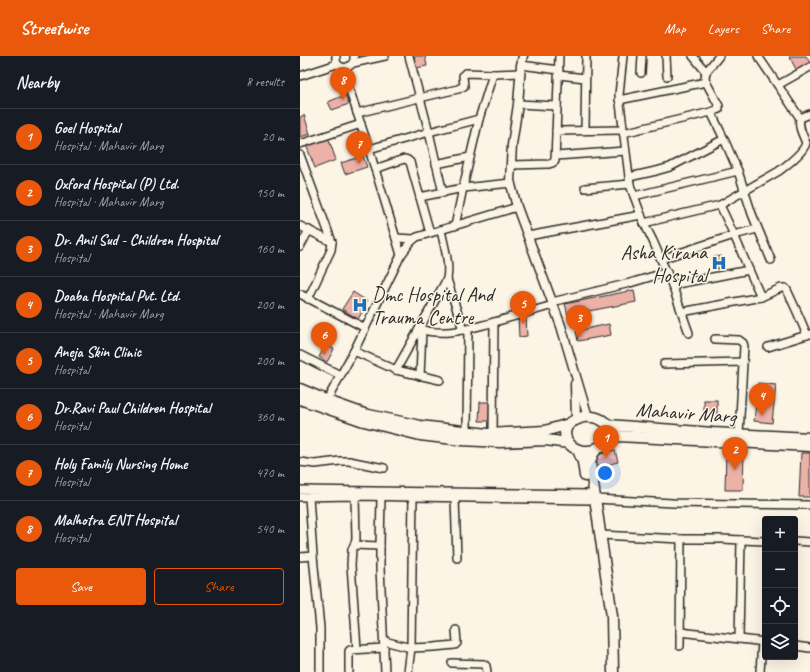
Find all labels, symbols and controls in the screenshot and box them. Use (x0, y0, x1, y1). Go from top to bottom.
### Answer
text: Streetwise (20, 16, 88, 40)
text: Map (664, 20, 686, 37)
text: Layers (708, 20, 739, 37)
text: Share (761, 20, 790, 37)
pin: 8 (330, 67, 356, 100)
text: Nearby (16, 72, 59, 93)
text: 8 results (246, 74, 284, 90)
text: Goel Hospital (54, 119, 120, 138)
text: 1 (26, 129, 32, 145)
text: 20 m (262, 129, 284, 145)
pin: 7 (346, 131, 372, 164)
text: Hospital · Mahavir Marg (54, 138, 163, 154)
text: Oxford Hospital (P) Ltd. (54, 175, 179, 194)
text: 2 (26, 185, 32, 201)
text: 150 m (256, 185, 284, 201)
text: Hospital · Mahavir Marg (54, 194, 163, 210)
text: Dr. Anil Sud - Children Hospital (54, 231, 218, 250)
place label: Asha Kirana Hospital (621, 240, 711, 288)
text: 3 (26, 241, 32, 257)
text: 160 m (256, 241, 284, 257)
text: Hospital (54, 250, 90, 266)
hospital icon: Asha Kirana Hospital (710, 254, 728, 272)
place label: Dmc Hospital And Trauma Centre (372, 282, 496, 330)
text: Doaba Hospital Pvt. Ltd. (54, 287, 180, 306)
pin: 5 (510, 291, 536, 324)
hospital icon: Dmc Hospital And Trauma Centre (351, 296, 369, 314)
text: 4 (26, 297, 32, 313)
text: 200 m (256, 297, 284, 313)
pin: 3 (566, 305, 592, 338)
text: Hospital · Mahavir Marg (54, 306, 163, 322)
pin: 6 (311, 322, 337, 355)
text: Aneja Skin Clinic (54, 343, 141, 362)
text: 5 (26, 353, 32, 369)
text: 200 m (256, 353, 284, 369)
text: Hospital (54, 362, 90, 378)
pin: 4 (749, 383, 775, 416)
street label: Mahavir Marg (635, 397, 739, 429)
text: Dr.Ravi Paul Children Hospital (54, 399, 210, 418)
text: 6 (26, 409, 32, 425)
text: 360 m (256, 409, 284, 425)
text: Hospital (54, 418, 90, 434)
pin: 1 (593, 425, 619, 458)
pin: 2 (722, 437, 748, 470)
text: Holy Family Nursing Home (54, 455, 187, 474)
your location (595, 463, 615, 483)
text: 7 (26, 465, 32, 481)
text: 470 m (256, 465, 284, 481)
text: Hospital (54, 474, 90, 490)
text: Malhotra ENT Hospital (54, 511, 177, 530)
map controls (762, 516, 798, 660)
button: + (762, 516, 798, 552)
text: 8 (26, 521, 32, 537)
text: 540 m (256, 521, 284, 537)
text: Hospital (54, 530, 90, 546)
button: − (762, 552, 798, 588)
button: Save (16, 568, 146, 605)
button: Share (154, 568, 284, 605)
button: locate (762, 588, 798, 624)
button: layers (762, 624, 798, 660)

